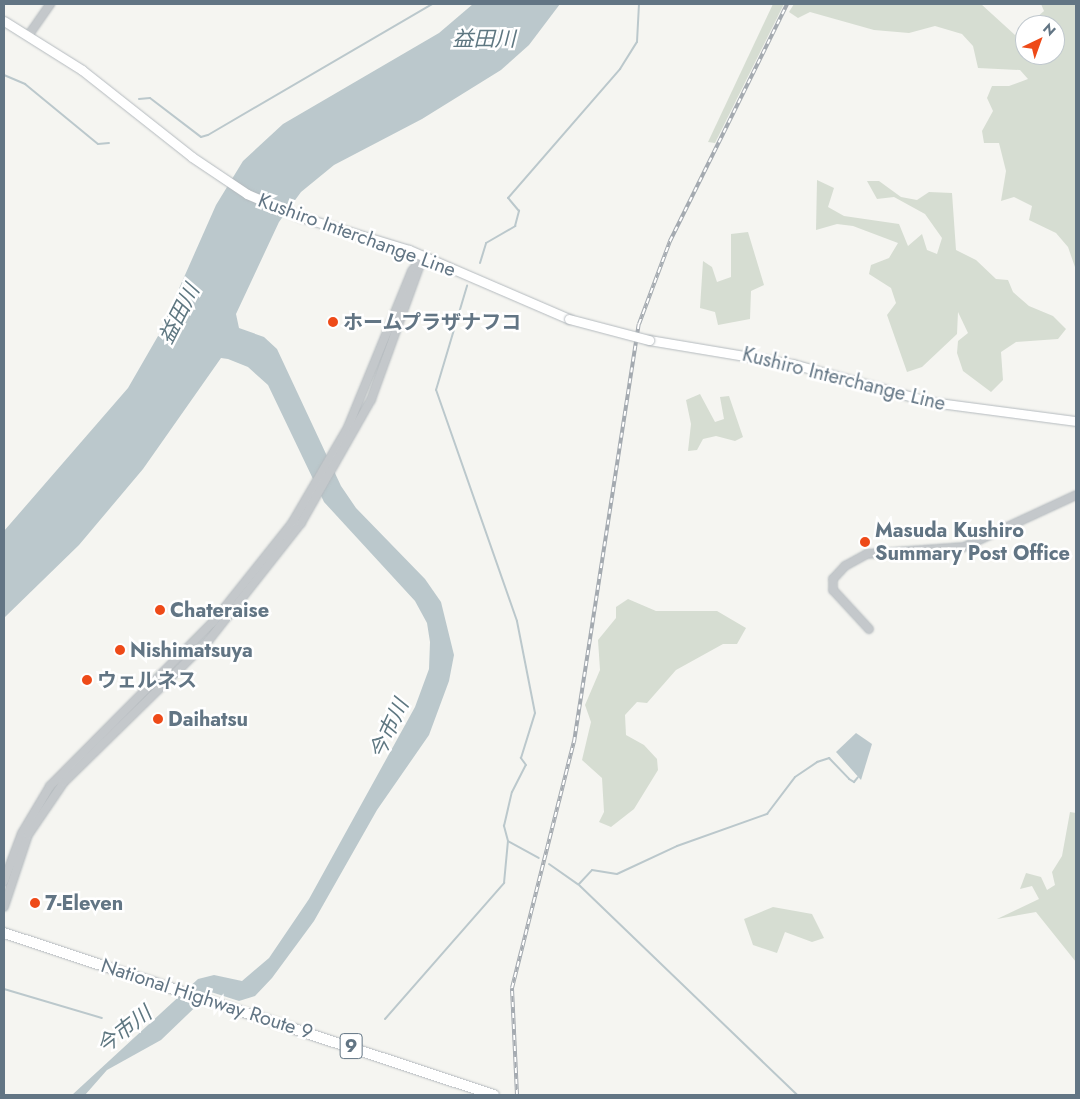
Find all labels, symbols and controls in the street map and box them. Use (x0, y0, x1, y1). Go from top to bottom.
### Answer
north arrow (1015, 15, 1065, 65)
text: N (1039, 18, 1060, 41)
water label: 益田川 (453, 26, 515, 52)
street label: Kushiro Interchange Line (255, 188, 459, 282)
water label: 益田川 (153, 280, 205, 348)
place label: ホームプラザナフコ (343, 310, 523, 334)
marker: ホームプラザナフコ (327, 316, 339, 328)
street label: Kushiro Interchange Line (740, 342, 948, 416)
place label: Masuda Kushiro Summary Post Office (875, 518, 1070, 565)
marker: Masuda Kushiro Summary Post Office (859, 536, 871, 548)
place label: Chateraise (170, 598, 269, 622)
marker: Chateraise (154, 604, 166, 616)
place label: Nishimatsuya (130, 638, 253, 662)
marker: Nishimatsuya (114, 644, 126, 656)
place label: ウェルネス (97, 668, 197, 692)
marker: ウェルネス (81, 674, 93, 686)
water label: 今市川 (364, 695, 414, 763)
place label: Daihatsu (168, 707, 248, 731)
marker: Daihatsu (152, 713, 164, 725)
place label: 7-Eleven (45, 891, 123, 915)
marker: 7-Eleven (29, 897, 41, 909)
street label: National Highway Route 9 (98, 953, 316, 1045)
water label: 今市川 (91, 1001, 157, 1059)
road number: 9 (338, 1030, 364, 1062)

